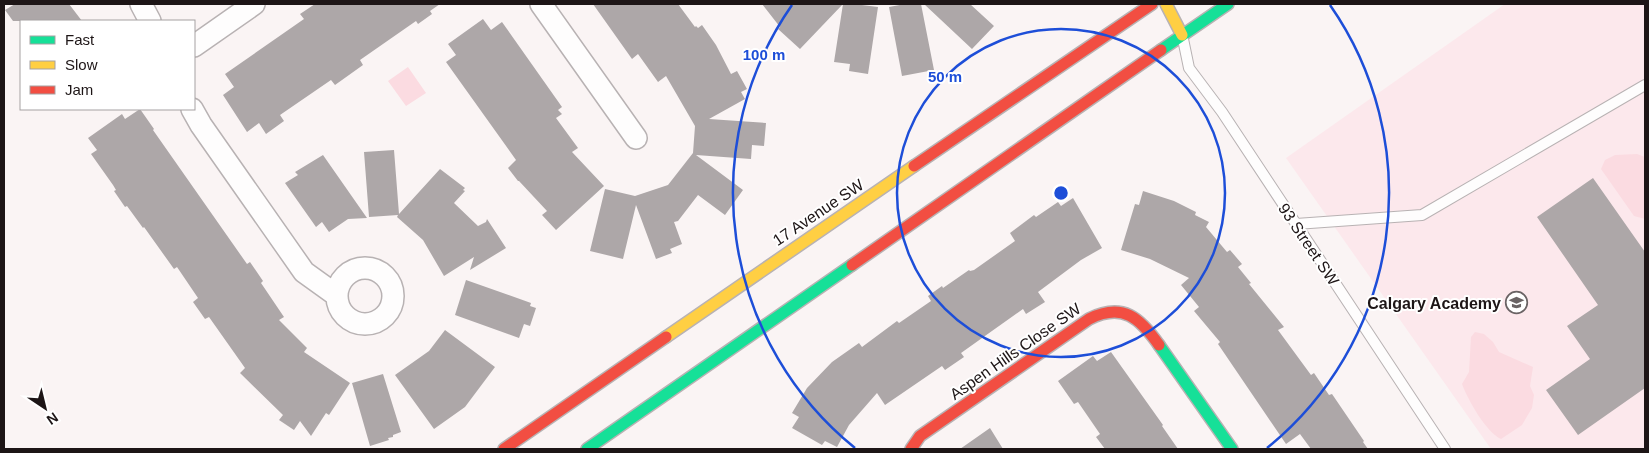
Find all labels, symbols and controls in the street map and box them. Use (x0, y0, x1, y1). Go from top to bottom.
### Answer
legend (20, 20, 195, 110)
text: Fast (65, 31, 95, 48)
text: 100 m (743, 46, 785, 63)
text: Slow (65, 56, 98, 73)
text: 50 m (928, 68, 962, 85)
text: Jam (65, 81, 93, 98)
street label: 17 Avenue SW (770, 175, 868, 249)
centre of rings (1052, 184, 1070, 202)
street label: 93 Street SW (1275, 200, 1343, 289)
school or university icon: Calgary Academy (1505, 291, 1529, 315)
place label: Calgary Academy (1367, 295, 1501, 312)
street label: Aspen Hills Close SW (947, 299, 1085, 403)
north arrow (20, 383, 70, 433)
text: N (44, 409, 61, 428)

